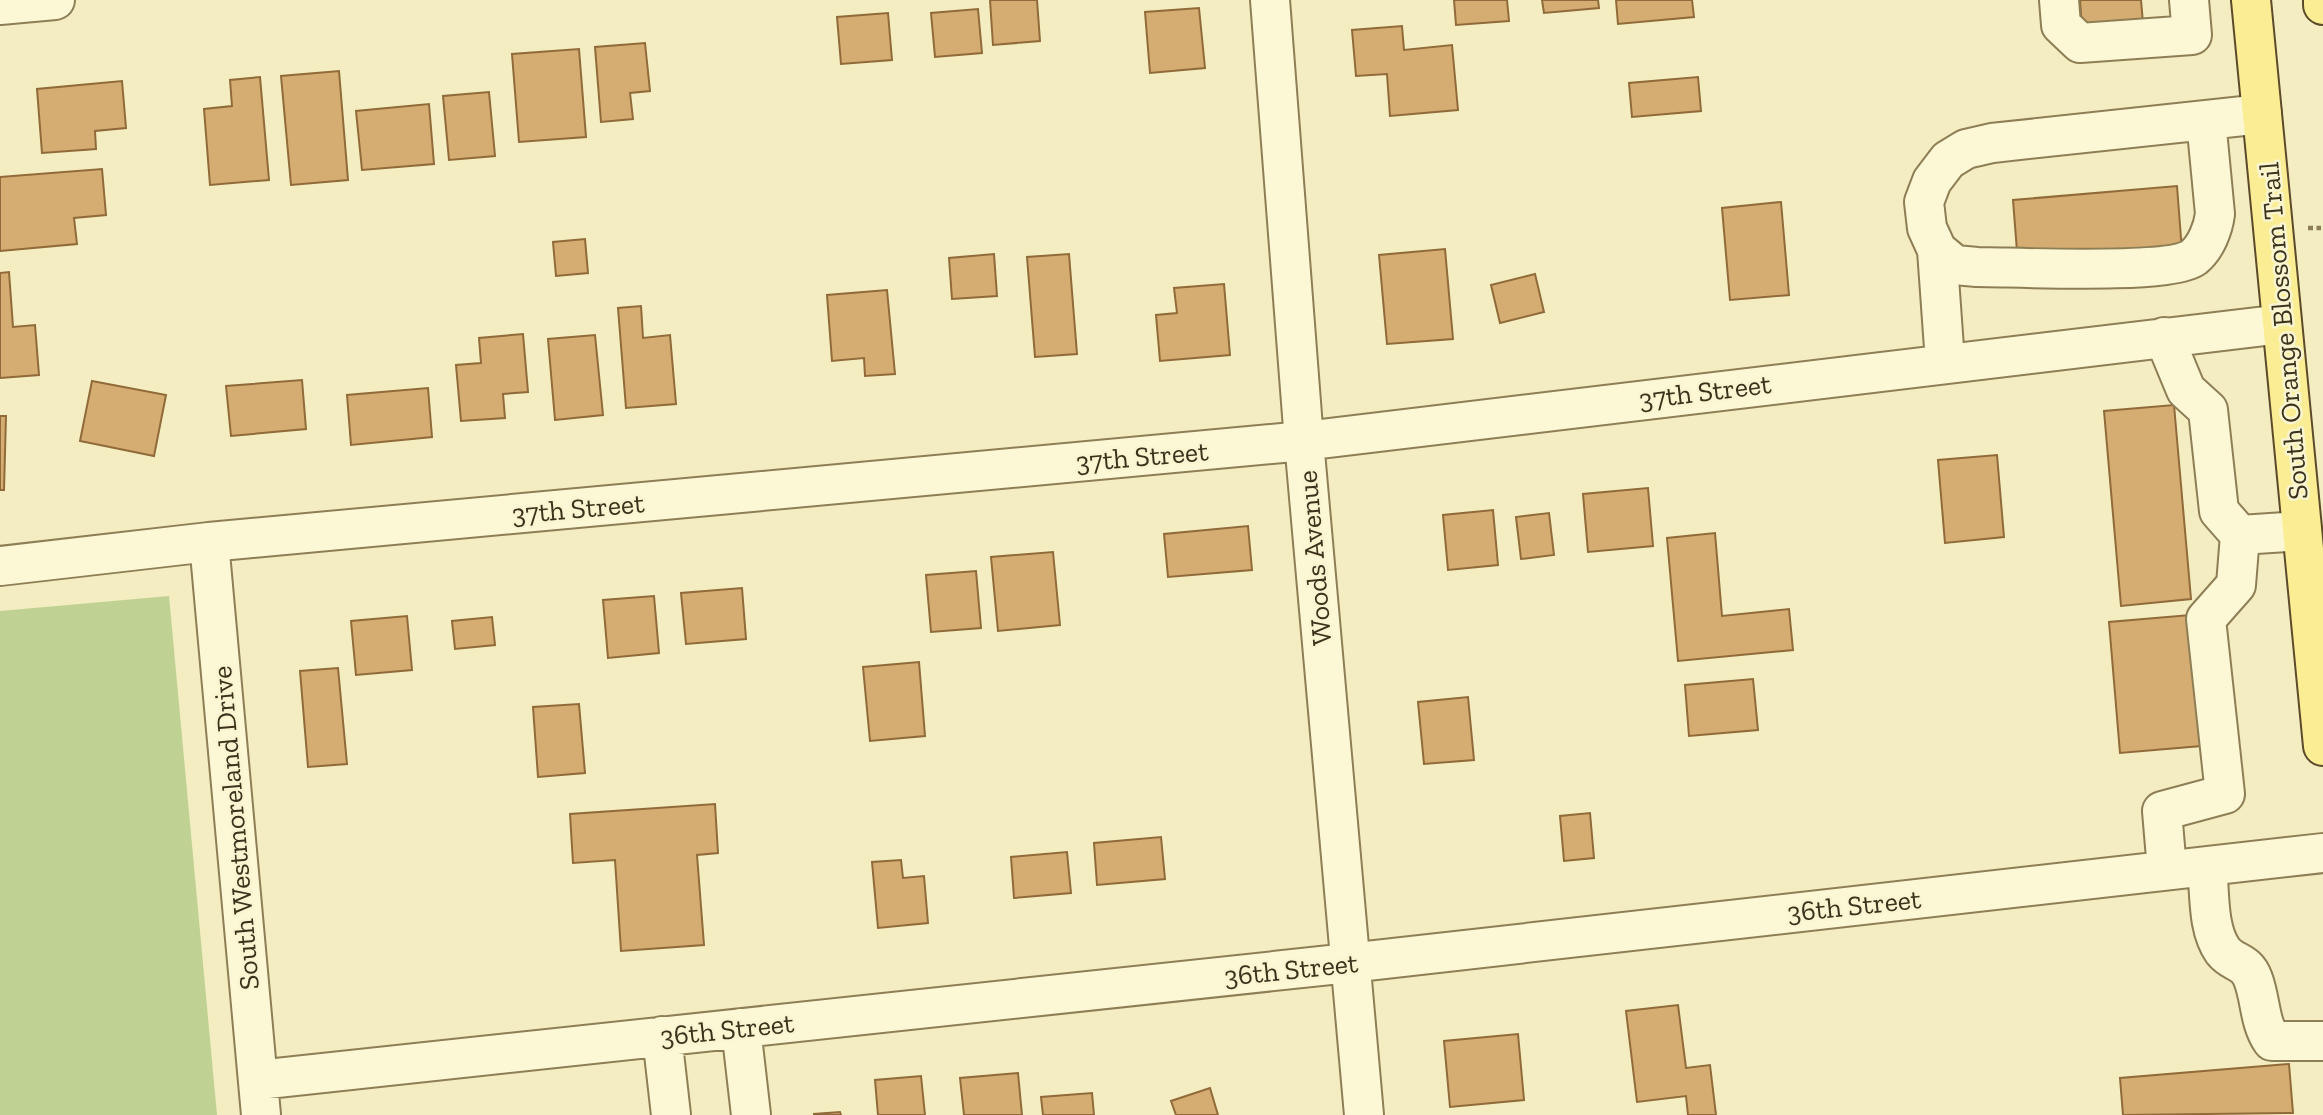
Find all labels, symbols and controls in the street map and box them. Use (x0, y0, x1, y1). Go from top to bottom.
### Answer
street label: South Orange Blossom Trail (2252, 161, 2315, 501)
street label: 37th Street (1637, 367, 1774, 416)
street label: 37th Street (1074, 434, 1210, 479)
street label: Woods Avenue (1290, 469, 1339, 647)
street label: 37th Street (510, 486, 646, 531)
street label: South Westmoreland Drive (205, 665, 266, 991)
street label: 36th Street (1785, 882, 1923, 929)
street label: 36th Street (1222, 946, 1360, 993)
street label: 36th Street (658, 1006, 796, 1053)

